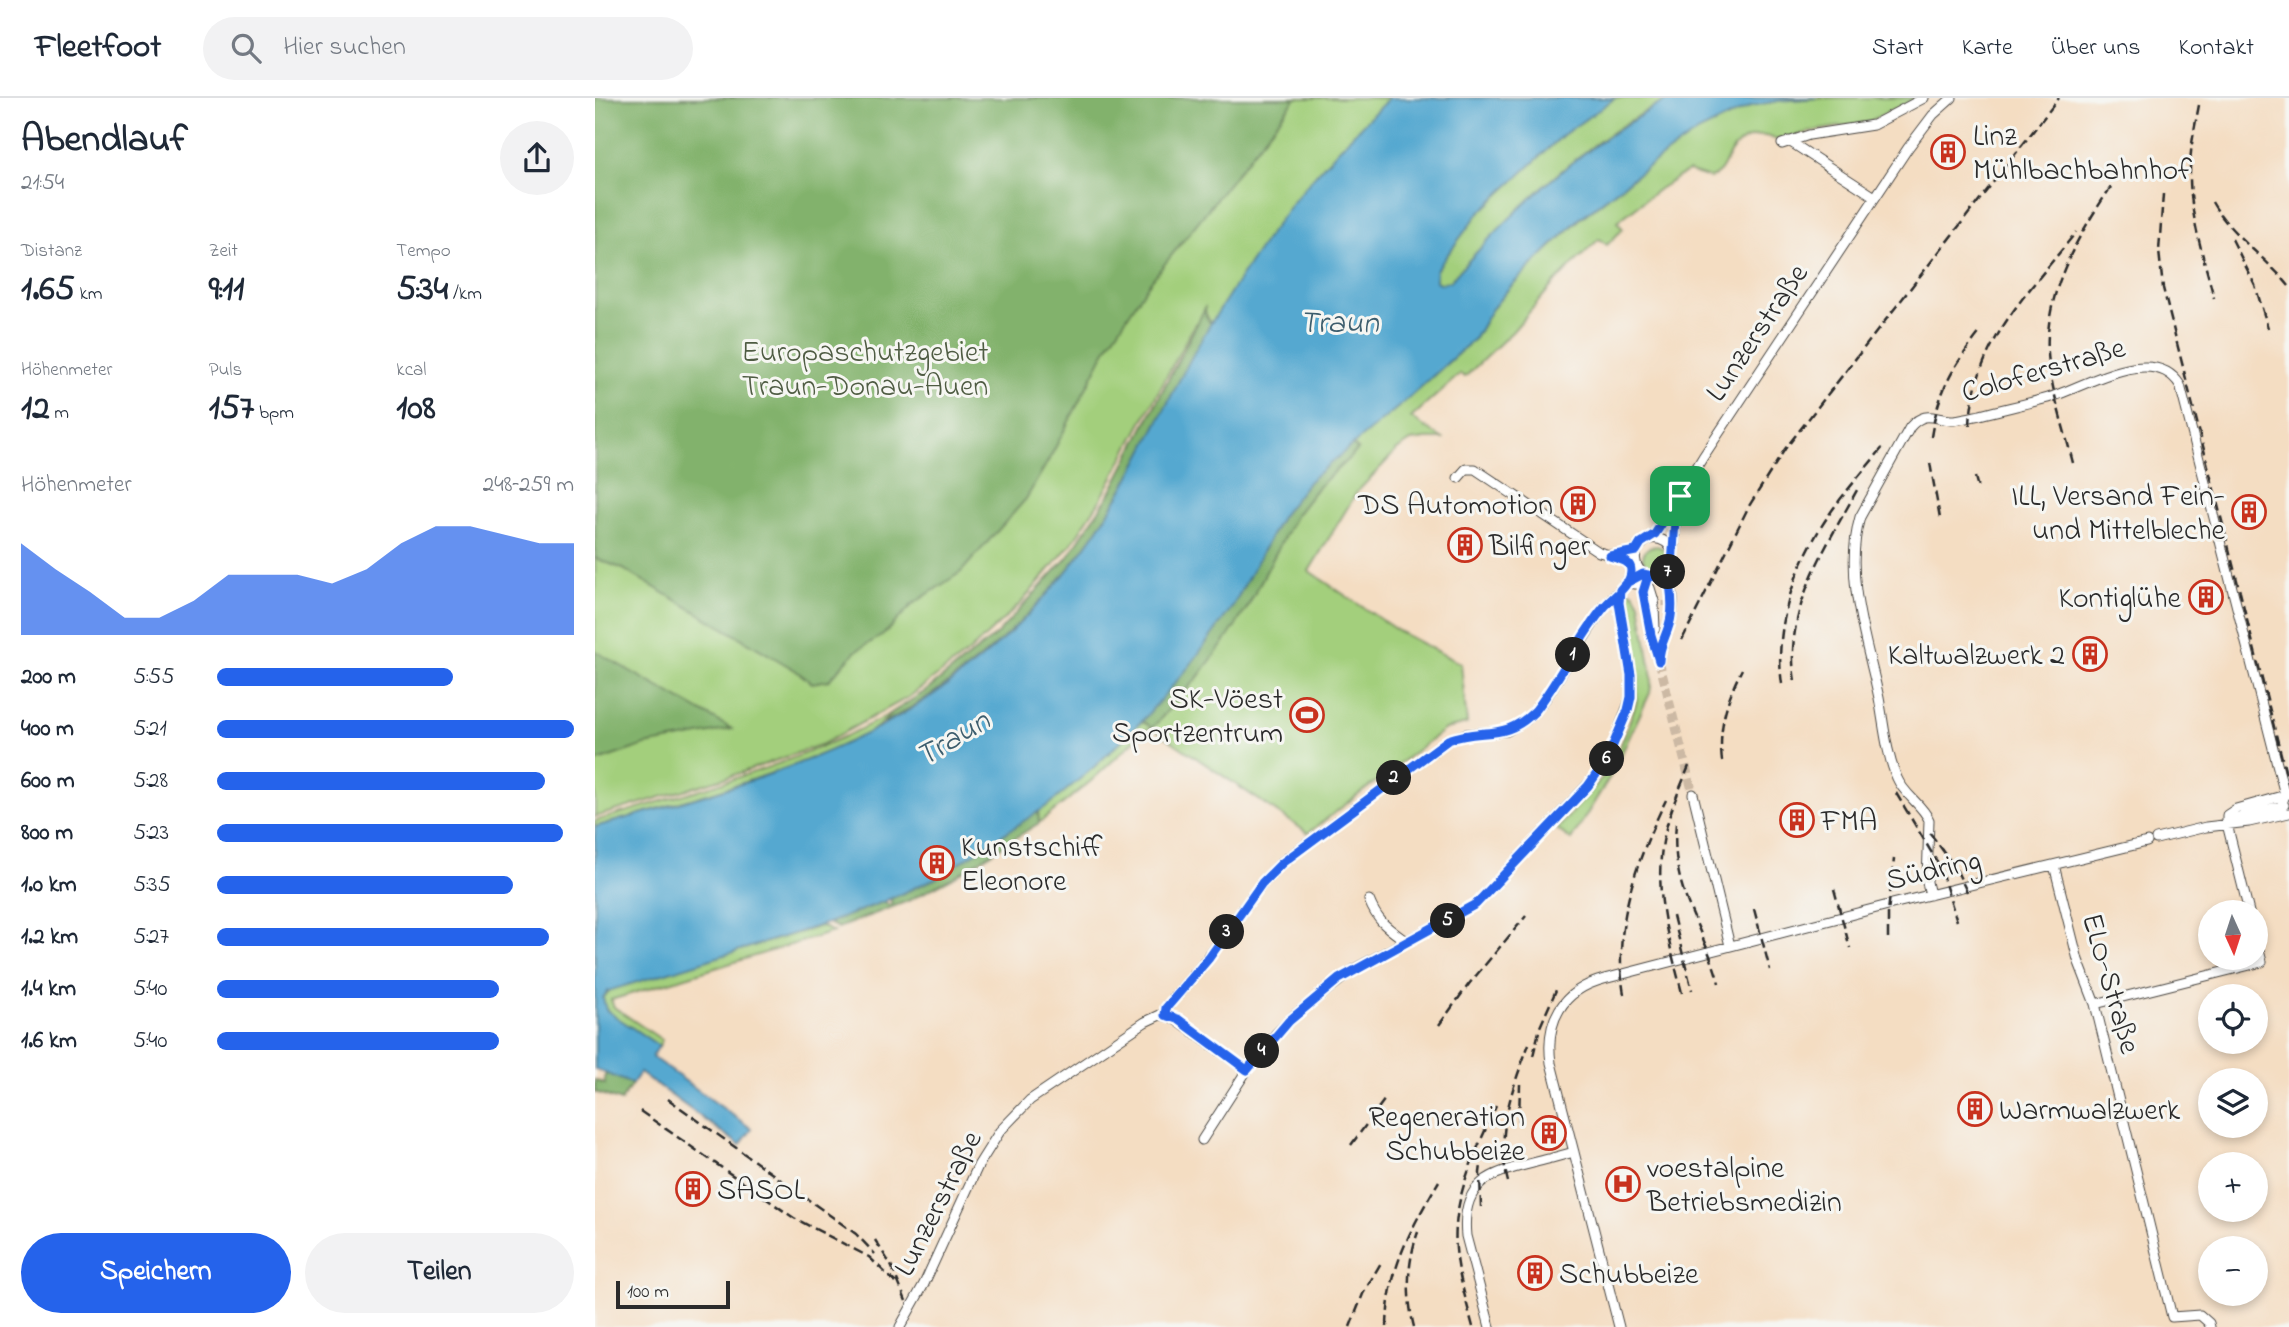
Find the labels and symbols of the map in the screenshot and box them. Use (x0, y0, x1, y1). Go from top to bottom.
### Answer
place label: Linz Mühlbachbahnhof (1973, 116, 2192, 194)
building icon: Linz Mühlbachbahnhof (1929, 133, 1967, 171)
street label: Lunzerstraße (1696, 255, 1821, 412)
water label: Traun (1299, 301, 1380, 348)
street label: Coloferstraße (1957, 327, 2131, 416)
park label: Europaschutzgebiet Traun-Donau-Auen (742, 332, 988, 410)
pin (1650, 466, 1710, 526)
place label: ILL, Versand Fein- und Mittelbleche (2011, 476, 2226, 554)
place label: DS Automotion (1357, 485, 1553, 529)
building icon: DS Automotion (1559, 485, 1597, 523)
building icon: ILL, Versand Fein- und Mittelbleche (2230, 493, 2268, 531)
building icon: Bilfinger (1446, 526, 1484, 564)
place label: Bilfinger (1488, 526, 1591, 570)
pin: 7 (1651, 554, 1685, 589)
place label: Kontiglühe (2058, 578, 2182, 622)
building icon: Kontiglühe (2187, 578, 2225, 616)
place label: Kaltwalzwerk 2 (1888, 635, 2065, 679)
building icon: Kaltwalzwerk 2 (2071, 635, 2109, 673)
pin: 1 (1555, 638, 1591, 672)
place label: SK-Vöest Sportzentrum (1112, 679, 1283, 757)
sports icon: SK-Vöest Sportzentrum (1288, 696, 1326, 734)
water label: Traun (908, 699, 1001, 781)
pin: 6 (1590, 742, 1625, 776)
pin: 2 (1377, 760, 1411, 796)
building icon: FMA (1778, 801, 1816, 839)
place label: FMA (1820, 801, 1877, 845)
place label: Kunstschiff Eleonore (961, 827, 1103, 905)
street label: Südring (1882, 840, 1985, 904)
building icon: Kunstschiff Eleonore (918, 844, 956, 882)
north arrow (2198, 900, 2268, 970)
pin: 5 (1431, 904, 1465, 938)
street label: ELO-Straße (2068, 908, 2150, 1060)
pin: 3 (1209, 914, 1245, 950)
pin: 4 (1245, 1034, 1279, 1068)
building icon: Warmwalzwerk (1956, 1090, 1994, 1128)
place label: Warmwalzwerk (1999, 1090, 2181, 1134)
place label: Regeneration Schubbeize (1368, 1097, 1526, 1175)
building icon: Regeneration Schubbeize (1530, 1114, 1568, 1152)
street label: Lunzerstraße (884, 1123, 995, 1285)
place label: voestalpine Betriebsmedizin (1646, 1148, 1842, 1226)
hospital icon: voestalpine Betriebsmedizin (1604, 1165, 1642, 1203)
building icon: SASOL (674, 1170, 712, 1208)
place label: SASOL (717, 1170, 806, 1214)
building icon: Schubbeize (1516, 1254, 1554, 1292)
place label: Schubbeize (1559, 1254, 1699, 1298)
scale bar (616, 1278, 730, 1310)

